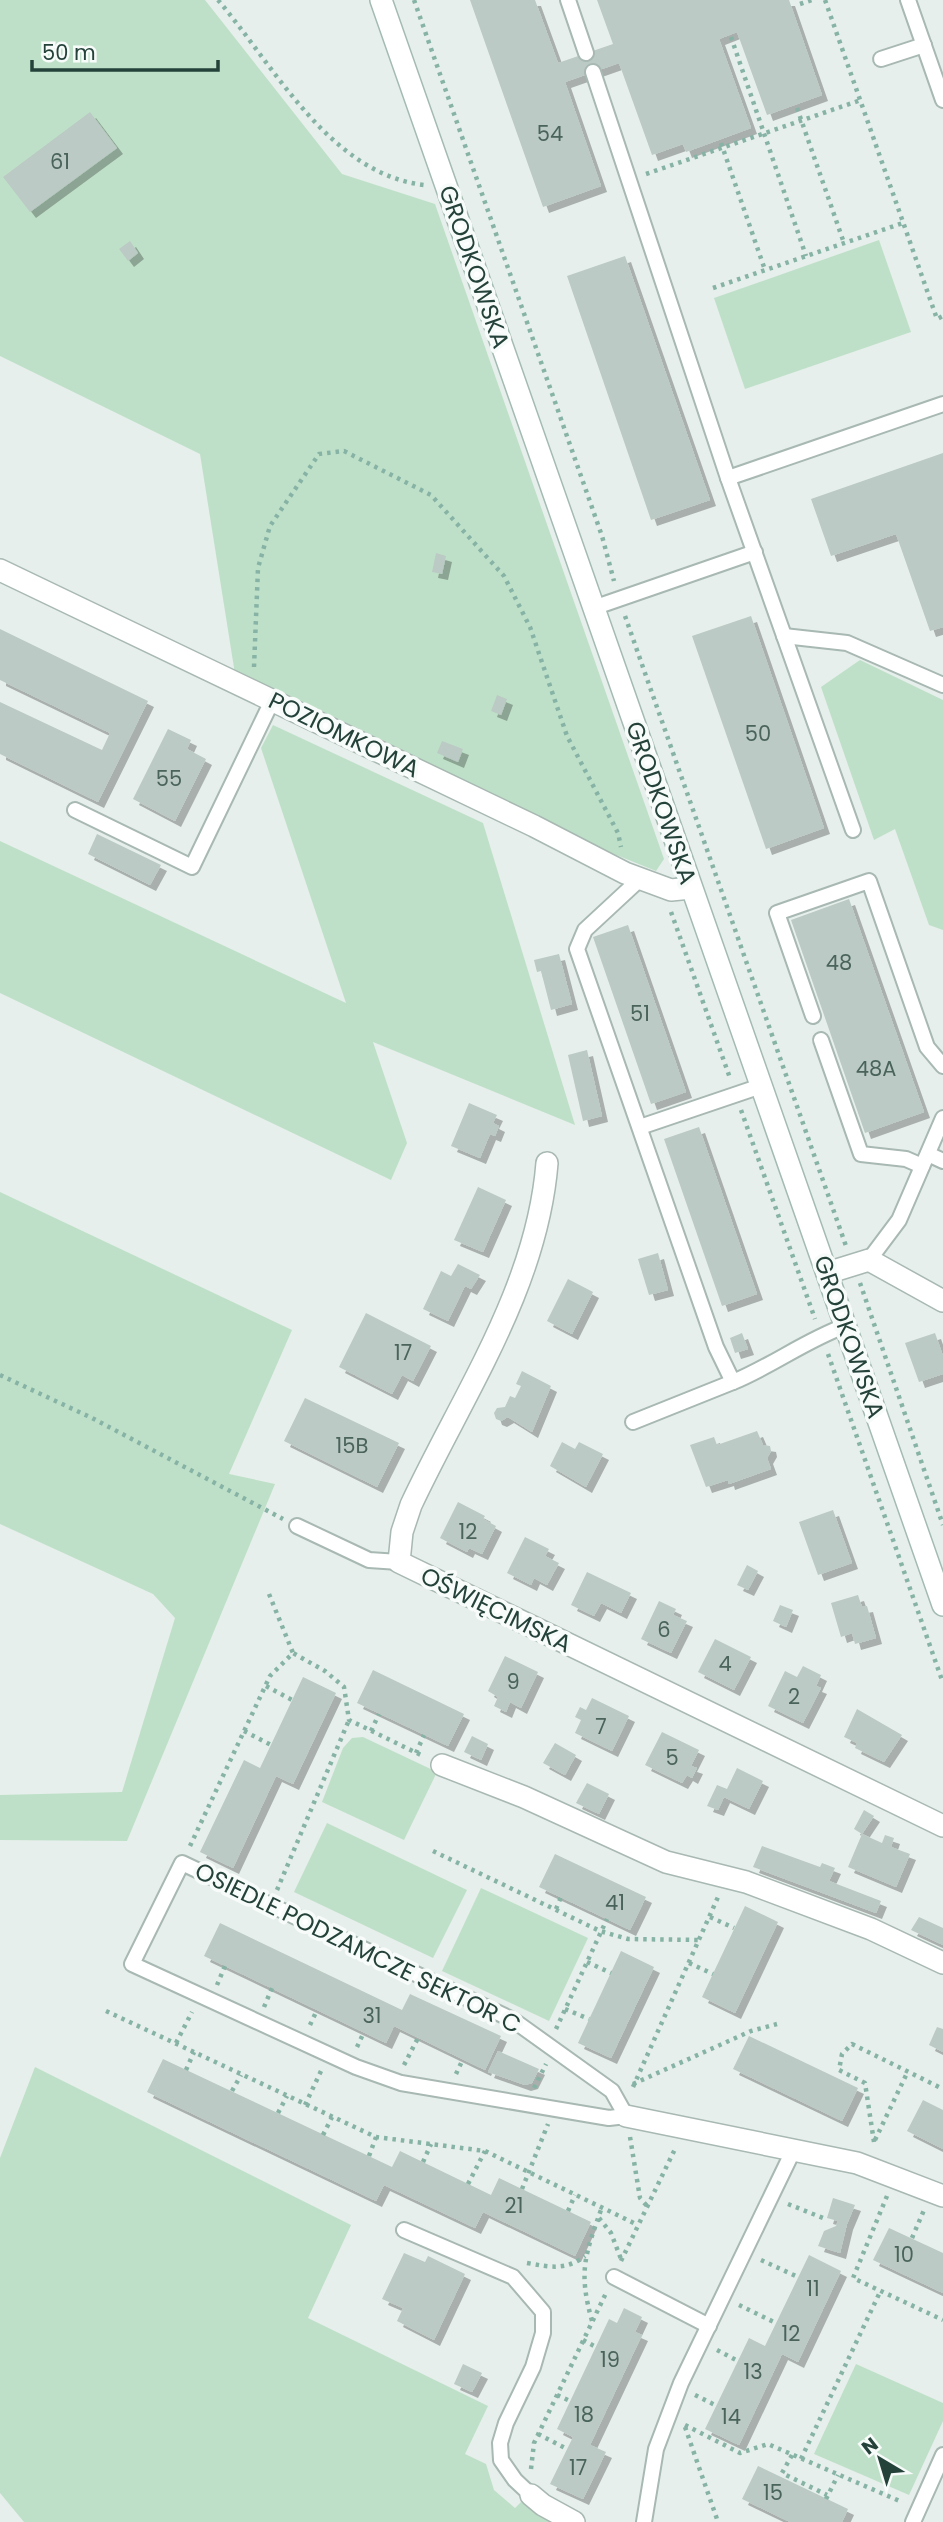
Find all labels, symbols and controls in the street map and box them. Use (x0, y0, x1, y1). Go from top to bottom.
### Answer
scale bar (32, 28, 217, 72)
text: 50 m (42, 38, 96, 67)
house number: 54 (537, 119, 563, 148)
house number: 61 (50, 147, 70, 176)
street label: GRODKOWSKA (431, 181, 518, 353)
street label: POZIOMKOWA (263, 684, 425, 785)
street label: GRODKOWSKA (618, 717, 705, 889)
house number: 50 (745, 719, 771, 748)
house number: 55 (156, 764, 182, 793)
house number: 48 (826, 948, 852, 977)
house number: 51 (630, 999, 650, 1028)
house number: 48A (856, 1054, 896, 1083)
street label: GRODKOWSKA (806, 1251, 893, 1423)
house number: 17 (394, 1338, 412, 1367)
house number: 15B (336, 1431, 368, 1460)
house number: 12 (459, 1517, 477, 1546)
street label: OŚWIĘCIMSKA (415, 1559, 577, 1660)
house number: 6 (657, 1615, 671, 1644)
house number: 4 (718, 1649, 732, 1678)
house number: 9 (506, 1667, 520, 1696)
house number: 2 (788, 1682, 800, 1711)
house number: 7 (595, 1712, 607, 1741)
house number: 5 (665, 1743, 679, 1772)
street label: OSIEDLE PODZAMCZE SEKTOR C (190, 1854, 527, 2041)
house number: 41 (605, 1888, 625, 1917)
house number: 31 (362, 2001, 382, 2030)
house number: 21 (505, 2191, 523, 2220)
house number: 10 (894, 2240, 914, 2269)
house number: 11 (806, 2274, 820, 2303)
house number: 12 (782, 2319, 800, 2348)
house number: 19 (600, 2345, 620, 2374)
house number: 13 (743, 2357, 763, 2386)
house number: 18 (574, 2400, 594, 2429)
house number: 14 (721, 2402, 741, 2431)
north arrow (845, 2424, 915, 2494)
text: N (856, 2431, 884, 2461)
house number: 17 (569, 2453, 587, 2482)
house number: 15 (763, 2478, 783, 2507)

